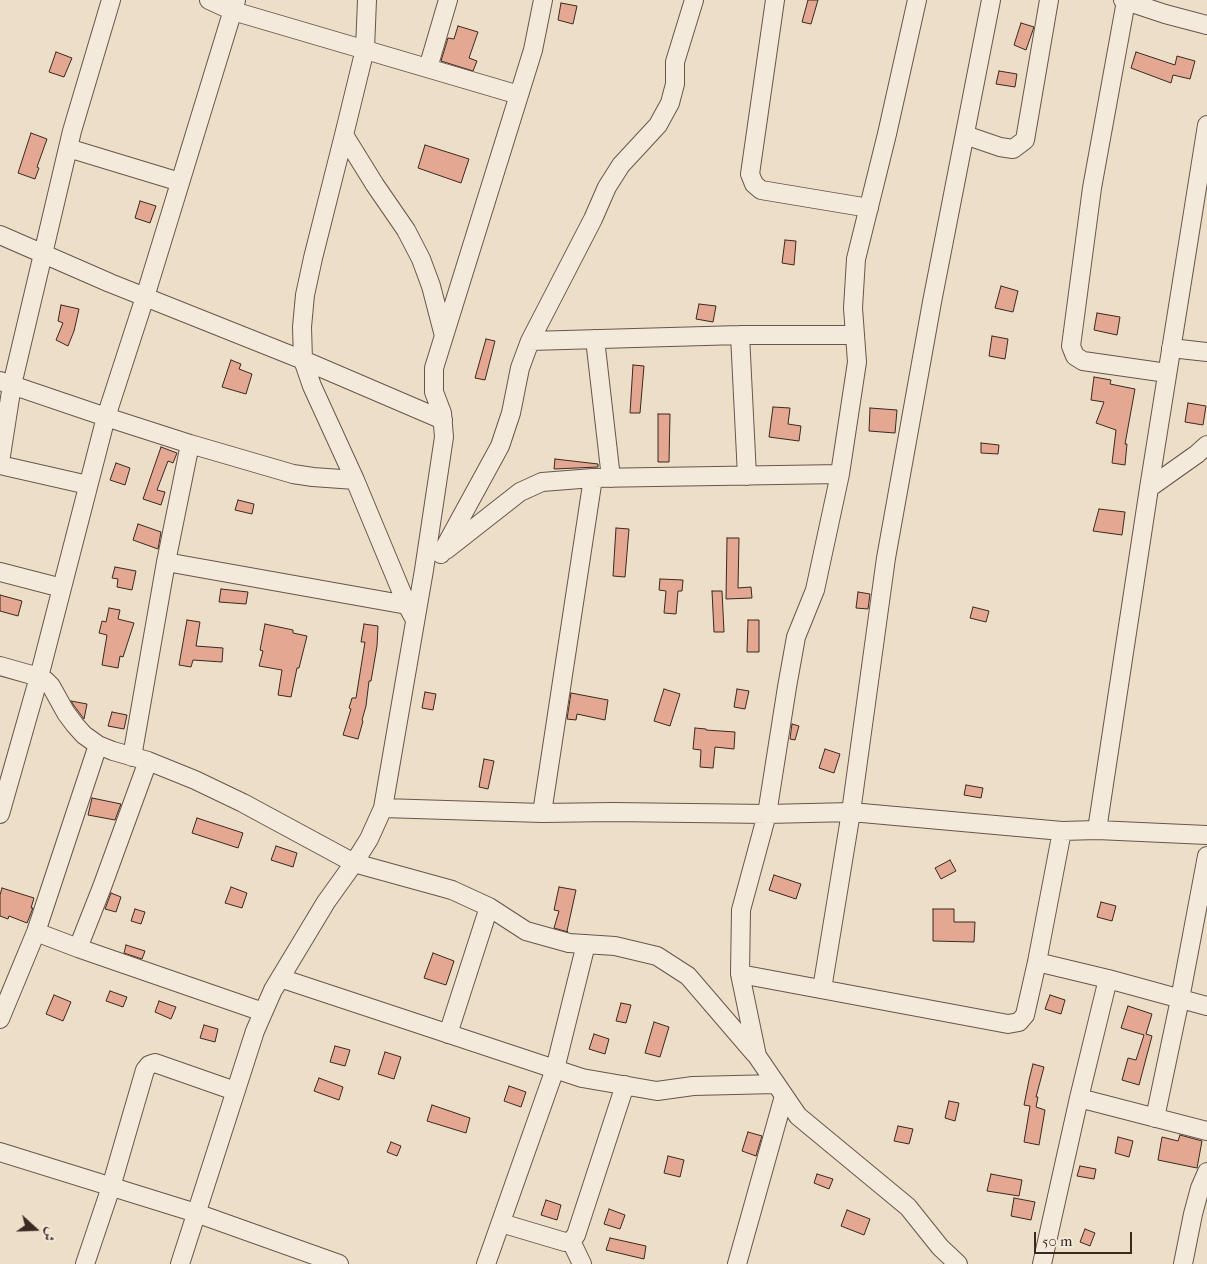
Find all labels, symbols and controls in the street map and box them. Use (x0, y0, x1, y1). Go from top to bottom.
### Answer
north arrow (10, 1204, 60, 1254)
scale bar (1037, 1222, 1134, 1254)
text: ش (39, 1225, 60, 1244)
text: 50 m (1042, 1232, 1072, 1250)

